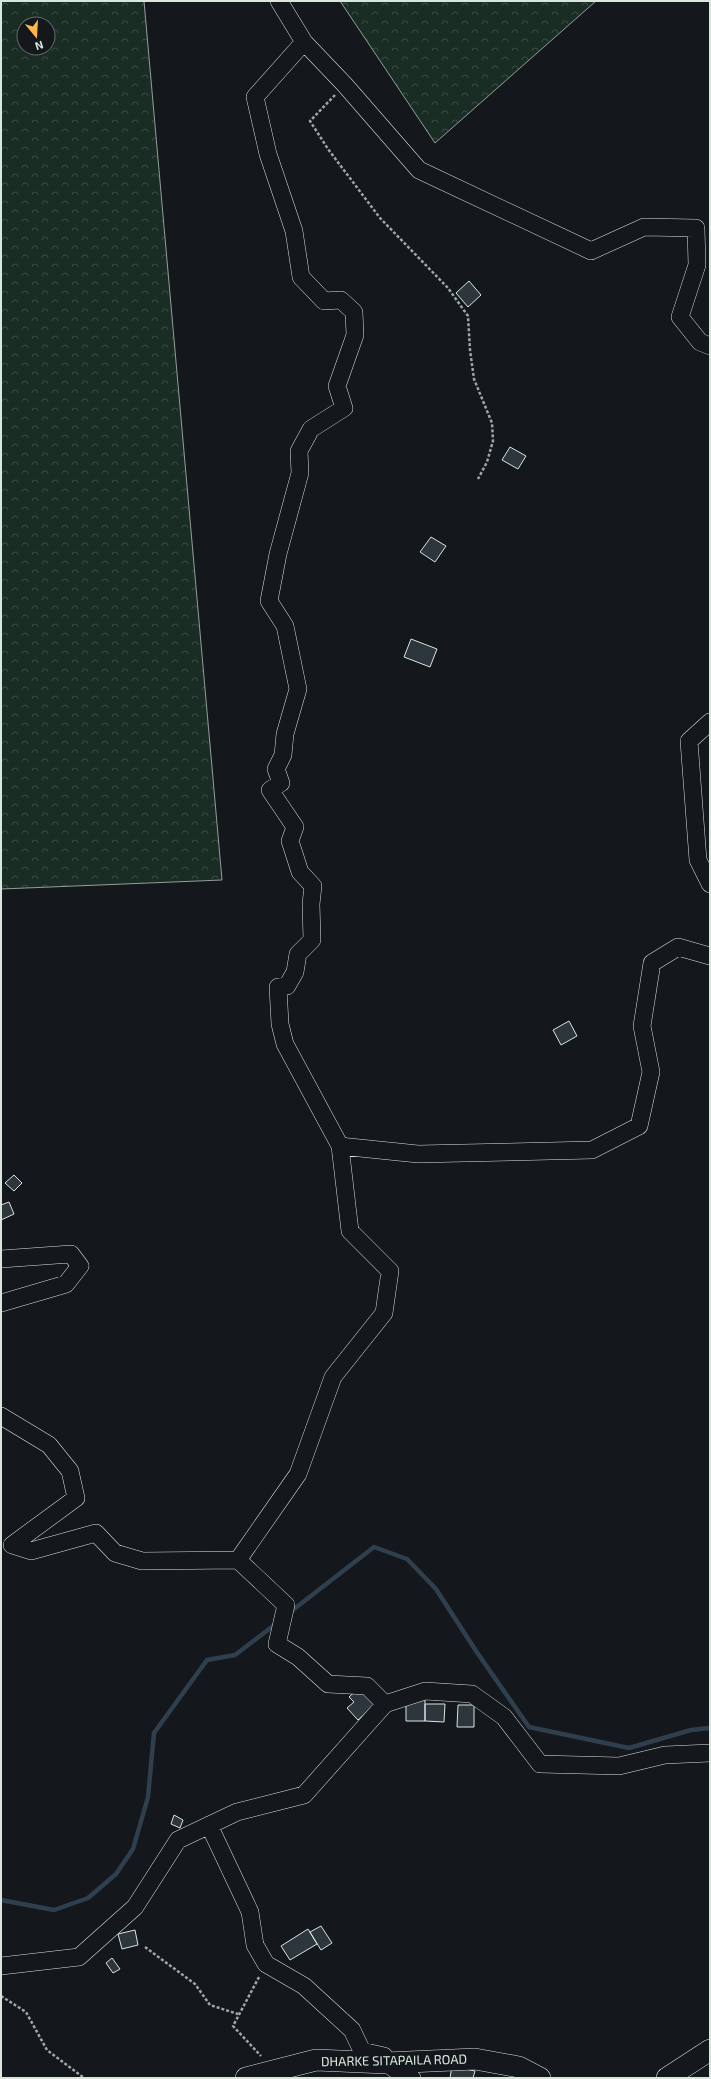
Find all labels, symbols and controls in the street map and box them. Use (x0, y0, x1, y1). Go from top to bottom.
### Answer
north arrow (16, 16, 56, 56)
text: N (33, 39, 45, 53)
street label: DHARKE SITAPAILA ROAD (321, 2051, 467, 2069)

